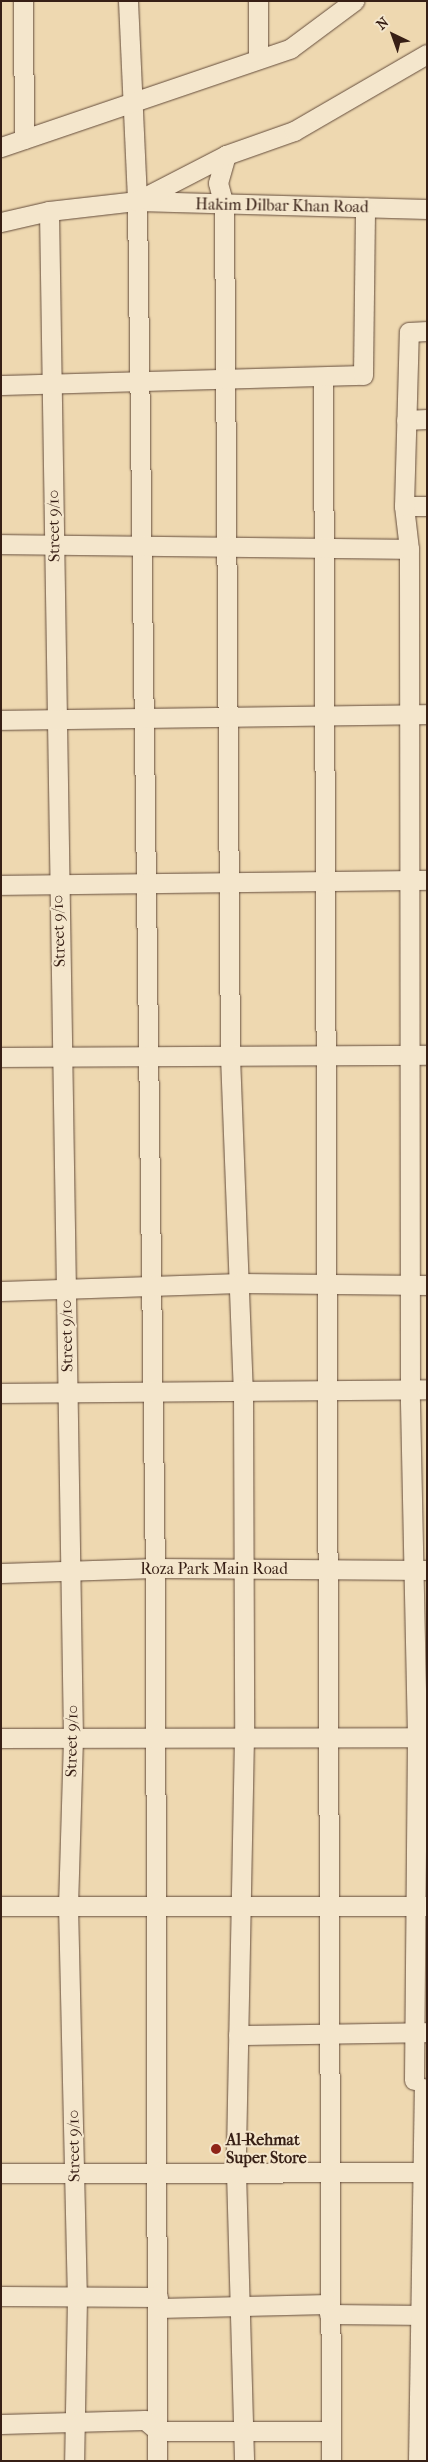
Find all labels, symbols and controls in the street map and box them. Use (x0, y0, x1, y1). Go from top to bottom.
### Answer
north arrow (368, 10, 418, 60)
text: N (373, 14, 392, 33)
street label: Hakim Dilbar Khan Road (195, 195, 369, 217)
street label: Street 9/10 (44, 490, 64, 562)
street label: Street 9/10 (48, 894, 70, 968)
street label: Street 9/10 (57, 1300, 77, 1372)
street label: Roza Park Main Road (140, 1559, 288, 1579)
street label: Street 9/10 (62, 1705, 82, 1777)
street label: Street 9/10 (64, 2110, 84, 2182)
place label: Al-Rehmat Super Store (226, 2130, 307, 2168)
marker: Al-Rehmat Super Store (210, 2143, 222, 2155)

